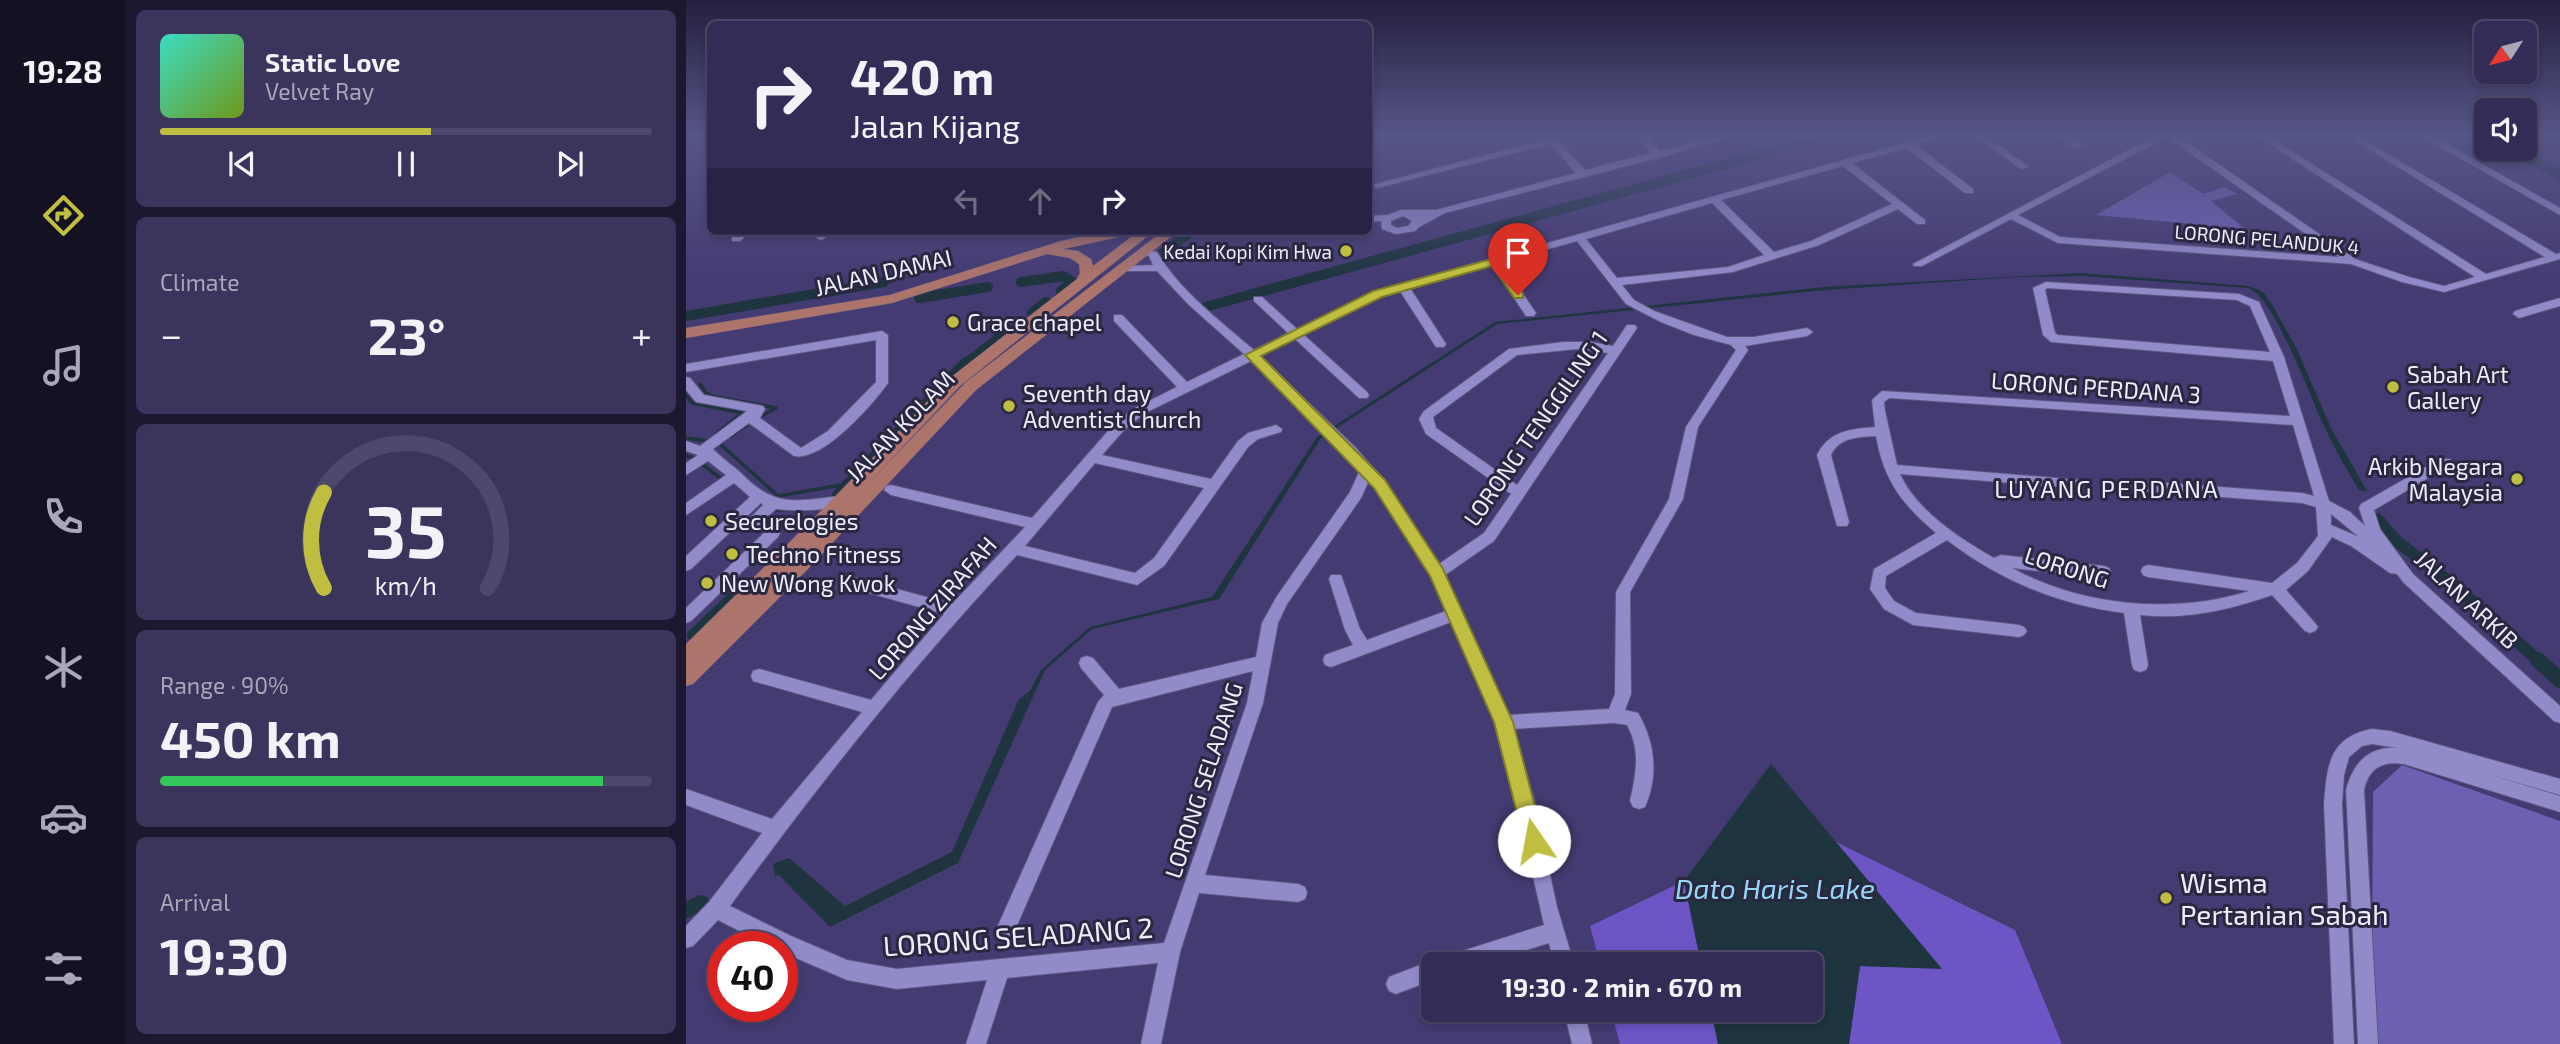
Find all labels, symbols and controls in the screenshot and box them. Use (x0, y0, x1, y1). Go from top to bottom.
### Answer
north arrow (2474, 21, 2538, 84)
map controls (2474, 21, 2537, 161)
text: Static Love (265, 46, 401, 77)
text: 420 m (850, 46, 994, 105)
icon: right (735, 49, 826, 140)
text: 19:28 (23, 51, 103, 89)
text: Velvet Ray (265, 77, 374, 105)
button: sound (2474, 98, 2537, 161)
text: Jalan Kijang (850, 106, 1020, 144)
icon: previous (223, 145, 261, 183)
icon: pause (387, 145, 425, 183)
icon: next (551, 145, 589, 183)
icon: left (948, 182, 986, 220)
icon: ahead (1021, 182, 1059, 220)
icon: right (1094, 182, 1132, 220)
icon: directions (39, 191, 88, 240)
street label: LORONG PELANDUK 4 (2174, 219, 2360, 259)
pin (1488, 223, 1548, 295)
icon: arrive (1499, 234, 1537, 272)
place label: Kedai Kopi Kim Hwa (1163, 240, 1332, 263)
street label: JALAN DAMAI (812, 243, 954, 301)
marker: Kedai Kopi Kim Hwa (1338, 243, 1354, 259)
text: Climate (160, 268, 240, 296)
text: 23° (368, 303, 445, 365)
place label: Grace chapel (967, 308, 1102, 336)
text: − (160, 311, 182, 357)
text: + (631, 311, 652, 357)
marker: Grace chapel (945, 314, 961, 330)
street label: LORONG TENGGILING 1 (1457, 325, 1613, 531)
icon: music (39, 341, 88, 390)
place label: Sabah Art Gallery (2407, 360, 2509, 414)
street label: JALAN KOLAM (840, 364, 960, 488)
street label: LORONG PERDANA 3 (1990, 366, 2202, 408)
place label: Seventh day Adventist Church (1023, 379, 1201, 433)
marker: Sabah Art Gallery (2385, 379, 2401, 395)
marker: Seventh day Adventist Church (1001, 398, 1017, 414)
place label: Arkib Negara Malaysia (2368, 452, 2503, 506)
marker: Arkib Negara Malaysia (2509, 471, 2525, 487)
district label: LUYANG PERDANA (1994, 474, 2220, 503)
text: 35 (365, 485, 447, 573)
icon: phone (39, 492, 88, 541)
place label: Securelogies (725, 507, 858, 535)
marker: Securelogies (703, 513, 719, 529)
street label: LORONG ZIRAFAH (862, 531, 1002, 685)
place label: Techno Fitness (746, 540, 901, 568)
street label: LORONG (2021, 540, 2113, 594)
street label: JALAN ARKIB (2409, 544, 2525, 654)
marker: Techno Fitness (724, 546, 740, 562)
place label: New Wong Kwok (721, 569, 896, 597)
text: km/h (375, 570, 437, 600)
marker: New Wong Kwok (699, 575, 715, 591)
icon: climate (39, 643, 88, 692)
text: Range · 90% (160, 671, 289, 699)
street label: LORONG SELADANG (1158, 679, 1248, 881)
text: 450 km (160, 706, 341, 768)
icon: car (39, 793, 88, 842)
position arrow (1497, 804, 1571, 878)
place label: Wisma Pertanian Sabah (2180, 865, 2388, 931)
water label: Dato Haris Lake (1675, 871, 1875, 905)
text: Arrival (160, 888, 230, 916)
marker: Wisma Pertanian Sabah (2158, 890, 2174, 906)
street label: LORONG SELADANG 2 (882, 910, 1154, 962)
text: 19:30 (160, 923, 289, 985)
speed limit sign: 40 (707, 931, 798, 1022)
icon: filters (39, 944, 88, 993)
text: 19:30 · 2 min · 670 m (1502, 971, 1742, 1002)

